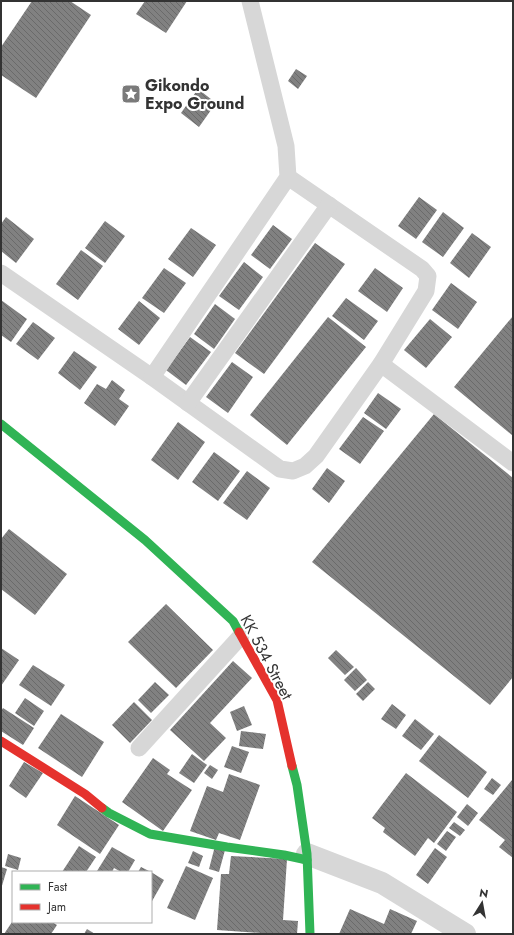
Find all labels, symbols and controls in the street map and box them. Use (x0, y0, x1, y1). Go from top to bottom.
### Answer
place label: Gikondo Expo Ground (145, 74, 244, 115)
place icon: Gikondo Expo Ground (120, 83, 142, 105)
street label: KK 534 Street (235, 611, 299, 704)
legend (12, 871, 152, 923)
text: Fast (48, 878, 67, 896)
north arrow (462, 883, 502, 923)
text: N (478, 884, 490, 902)
text: Jam (46, 898, 66, 916)

